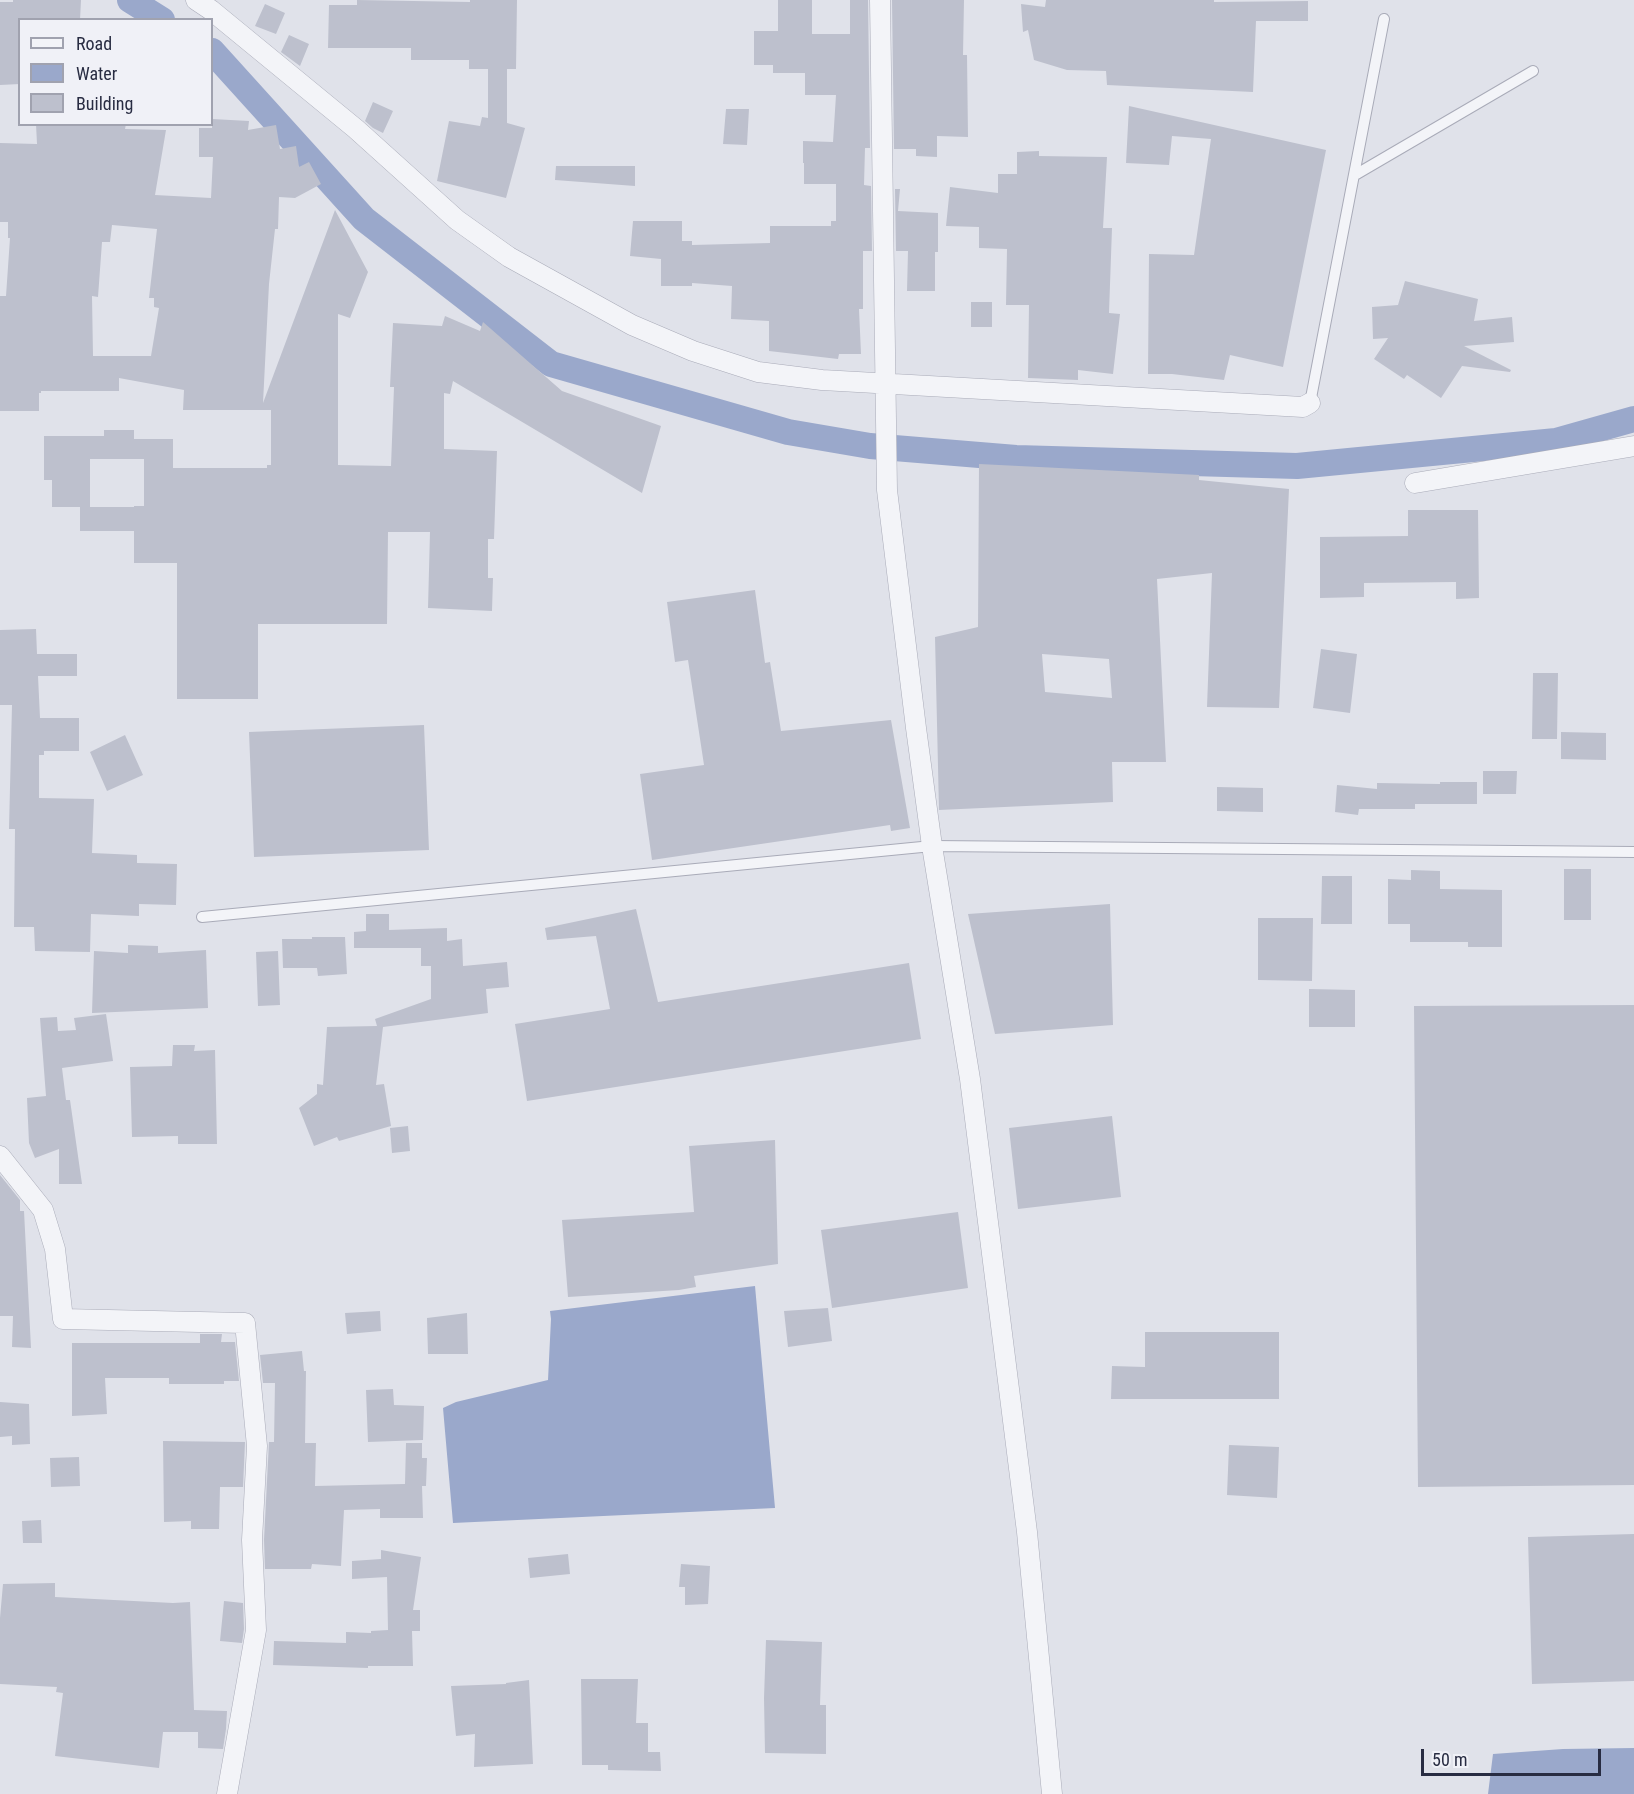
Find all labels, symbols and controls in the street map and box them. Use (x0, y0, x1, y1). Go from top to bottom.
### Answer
legend (18, 18, 213, 126)
text: Road (76, 33, 112, 54)
text: Water (76, 63, 117, 84)
text: Building (76, 93, 133, 114)
scale bar (1424, 1737, 1604, 1775)
text: 50 m (1432, 1749, 1467, 1770)

